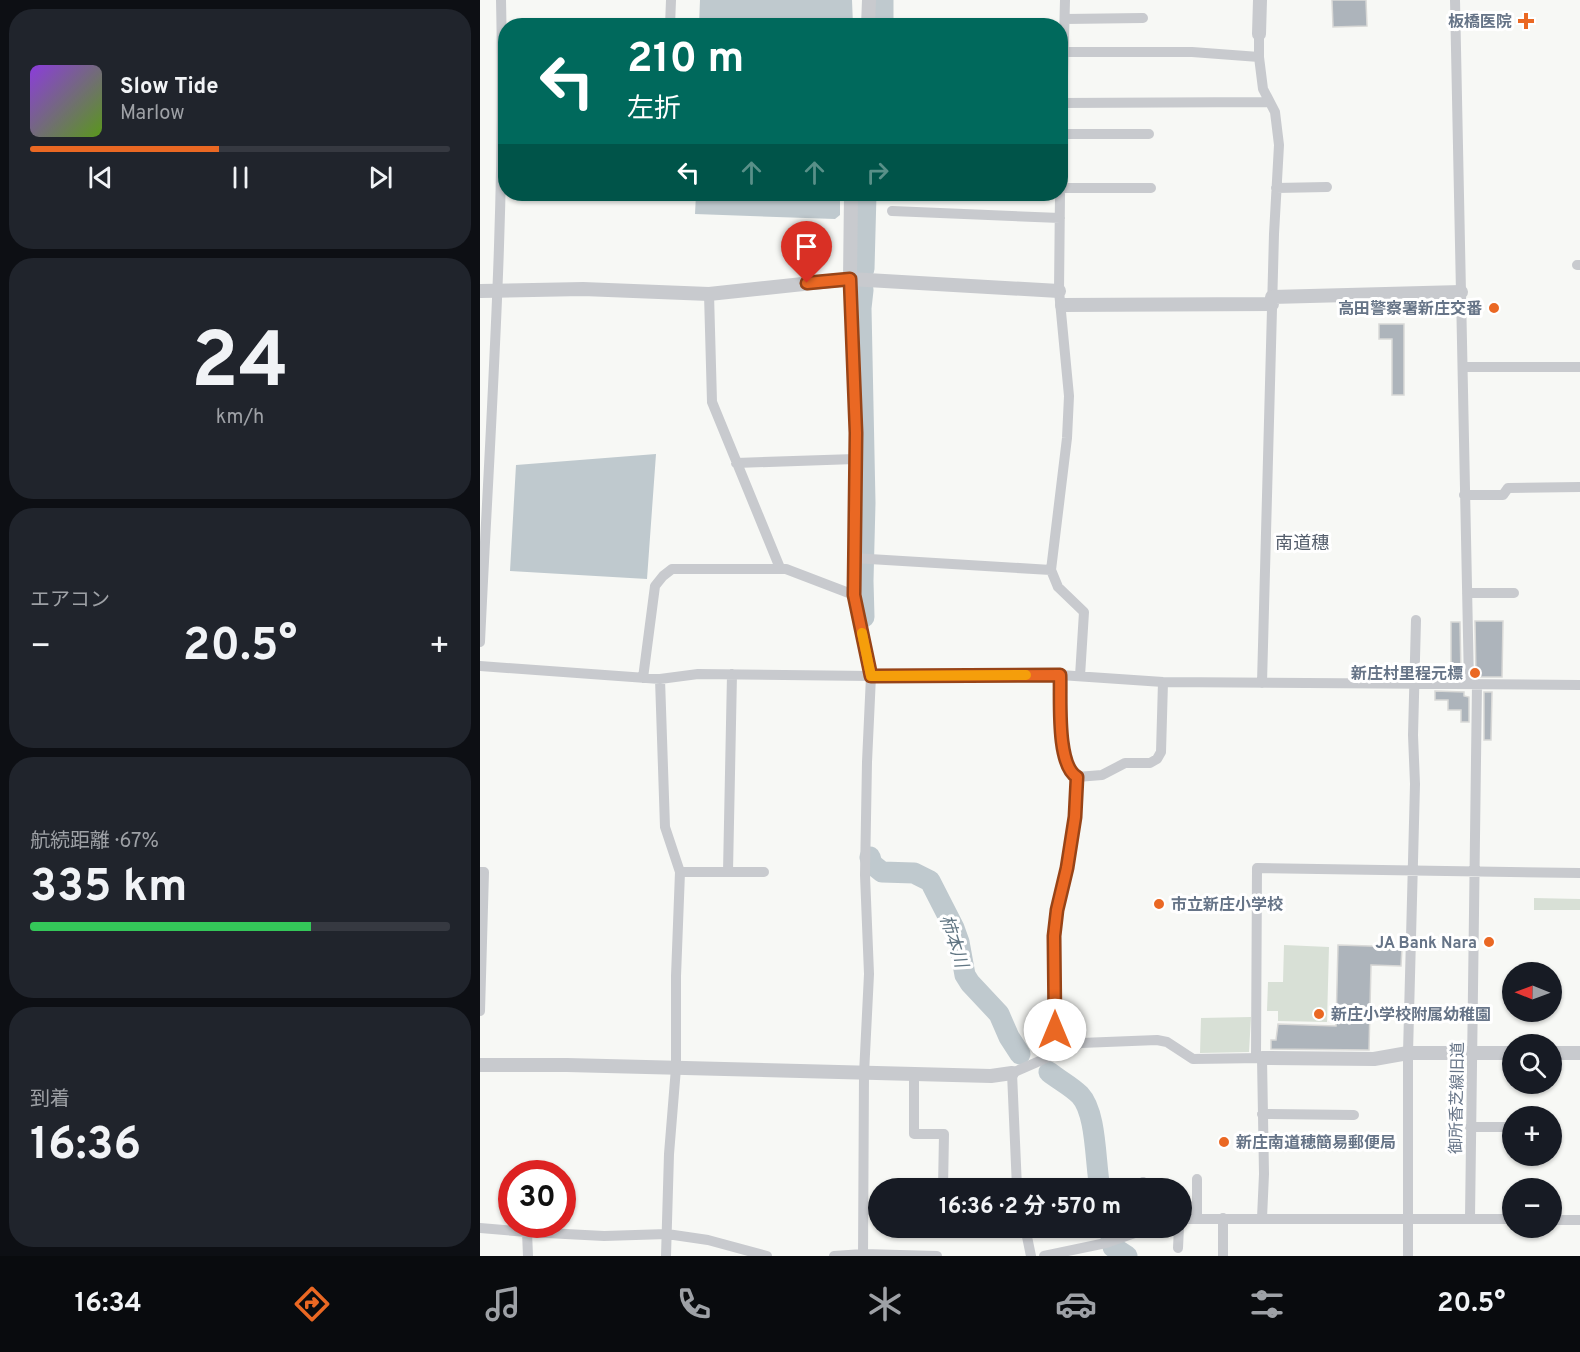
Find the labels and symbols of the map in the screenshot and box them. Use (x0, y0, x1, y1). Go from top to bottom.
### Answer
marker: 板橋医院 (1517, 12, 1535, 30)
place label: 板橋医院 (1448, 13, 1512, 33)
pin (781, 221, 832, 283)
place label: 高田警察署新庄交番 (1338, 300, 1482, 320)
marker: 高田警察署新庄交番 (1487, 301, 1501, 315)
district label: 南道穗 (1275, 533, 1329, 556)
place label: 新庄村里程元標 (1351, 664, 1463, 685)
marker: 新庄村里程元標 (1468, 666, 1482, 680)
place label: 市立新庄小学校 (1171, 896, 1283, 916)
marker: 市立新庄小学校 (1152, 897, 1166, 911)
water label: 柿本川 (933, 912, 972, 973)
place label: JA Bank Nara (1375, 934, 1477, 954)
marker: JA Bank Nara (1482, 935, 1496, 949)
north arrow (1502, 962, 1562, 1022)
position arrow (1023, 998, 1087, 1062)
place label: 新庄小学校附属幼稚園 (1331, 1006, 1491, 1026)
marker: 新庄小学校附属幼稚園 (1312, 1007, 1326, 1021)
street label: 御所香芝線旧道 (1447, 1042, 1469, 1154)
place label: 新庄南道穂簡易郵便局 (1236, 1134, 1396, 1154)
marker: 新庄南道穂簡易郵便局 (1217, 1135, 1231, 1149)
speed limit sign: 30 (498, 1160, 576, 1238)

